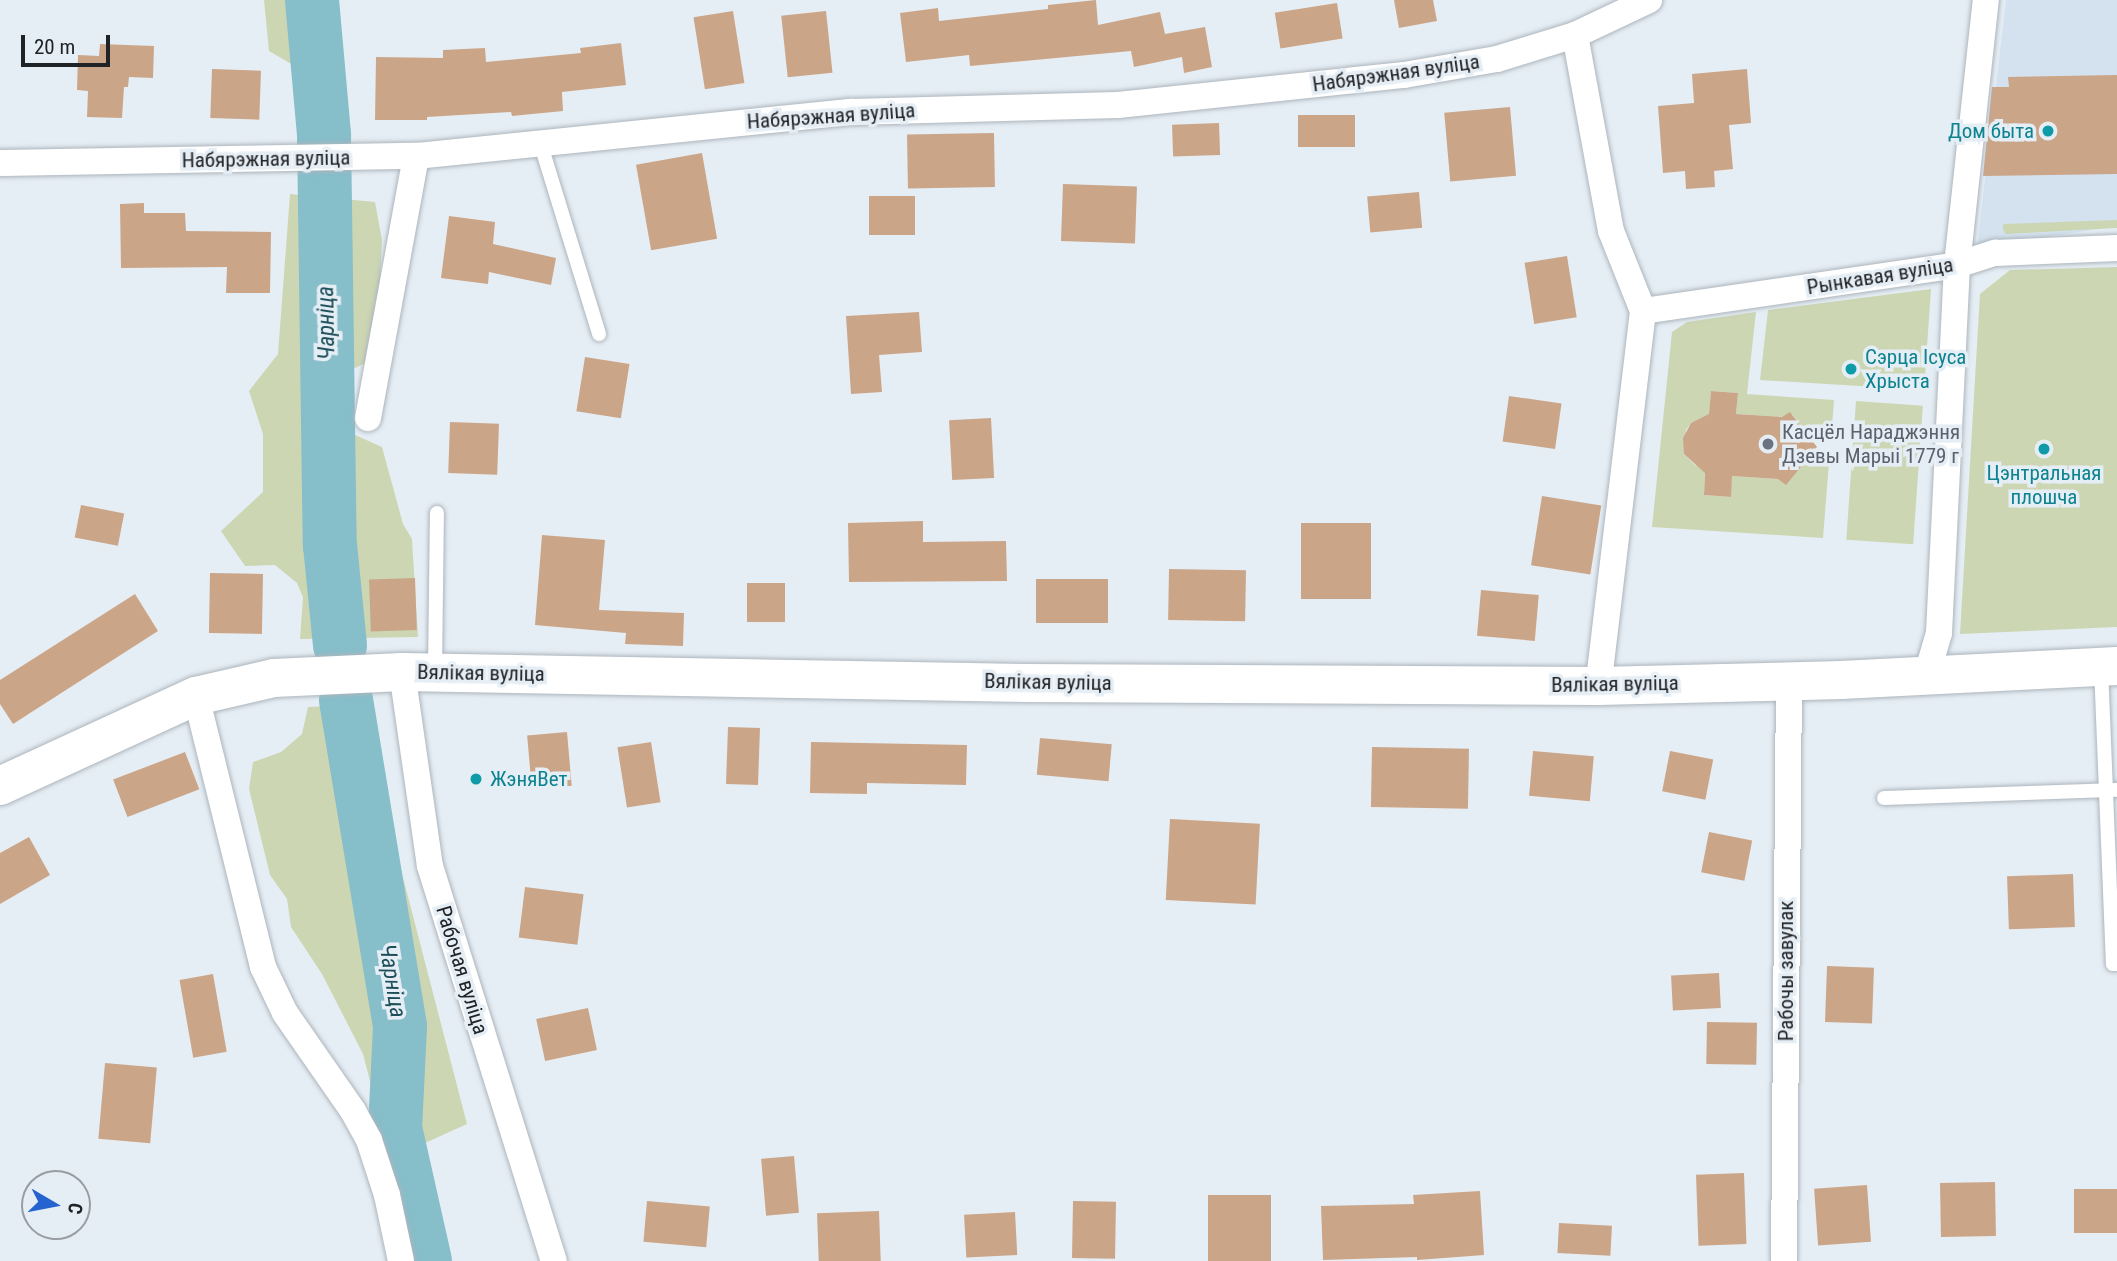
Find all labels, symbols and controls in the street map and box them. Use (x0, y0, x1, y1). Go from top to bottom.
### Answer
scale bar (24, 21, 114, 65)
text: 20 m (34, 35, 75, 59)
street label: Набярэжная вуліца (1311, 49, 1481, 97)
street label: Набярэжная вуліца (746, 98, 916, 134)
place label: Дом быта (1948, 118, 2034, 144)
marker: Дом быта (2040, 123, 2056, 139)
street label: Набярэжная вуліца (182, 145, 350, 173)
street label: Рынкавая вуліца (1805, 252, 1955, 300)
water label: Чарніца (313, 286, 341, 360)
place label: Сэрца Ісуса Хрыста (1865, 344, 1966, 394)
marker: Сэрца Ісуса Хрыста (1843, 361, 1859, 377)
place label: Касцёл Нараджэння Дзевы Марыі 1779 г (1782, 419, 1960, 469)
marker: Касцёл Нараджэння Дзевы Марыі 1779 г (1760, 436, 1776, 452)
marker: Цэнтральная плошча (2036, 441, 2052, 457)
place label: Цэнтральная плошча (1986, 460, 2102, 510)
street label: Вялікая вуліца (417, 659, 545, 687)
street label: Вялікая вуліца (984, 668, 1112, 696)
street label: Вялікая вуліца (1551, 670, 1679, 698)
place label: ЖэняВет (490, 766, 567, 792)
marker: ЖэняВет (468, 771, 484, 787)
street label: Рабочы завулак (1773, 901, 1799, 1041)
street label: Рабочая вуліца (431, 903, 493, 1037)
water label: Чарніца (373, 942, 411, 1020)
north arrow (21, 1170, 91, 1240)
text: С (63, 1201, 87, 1216)

